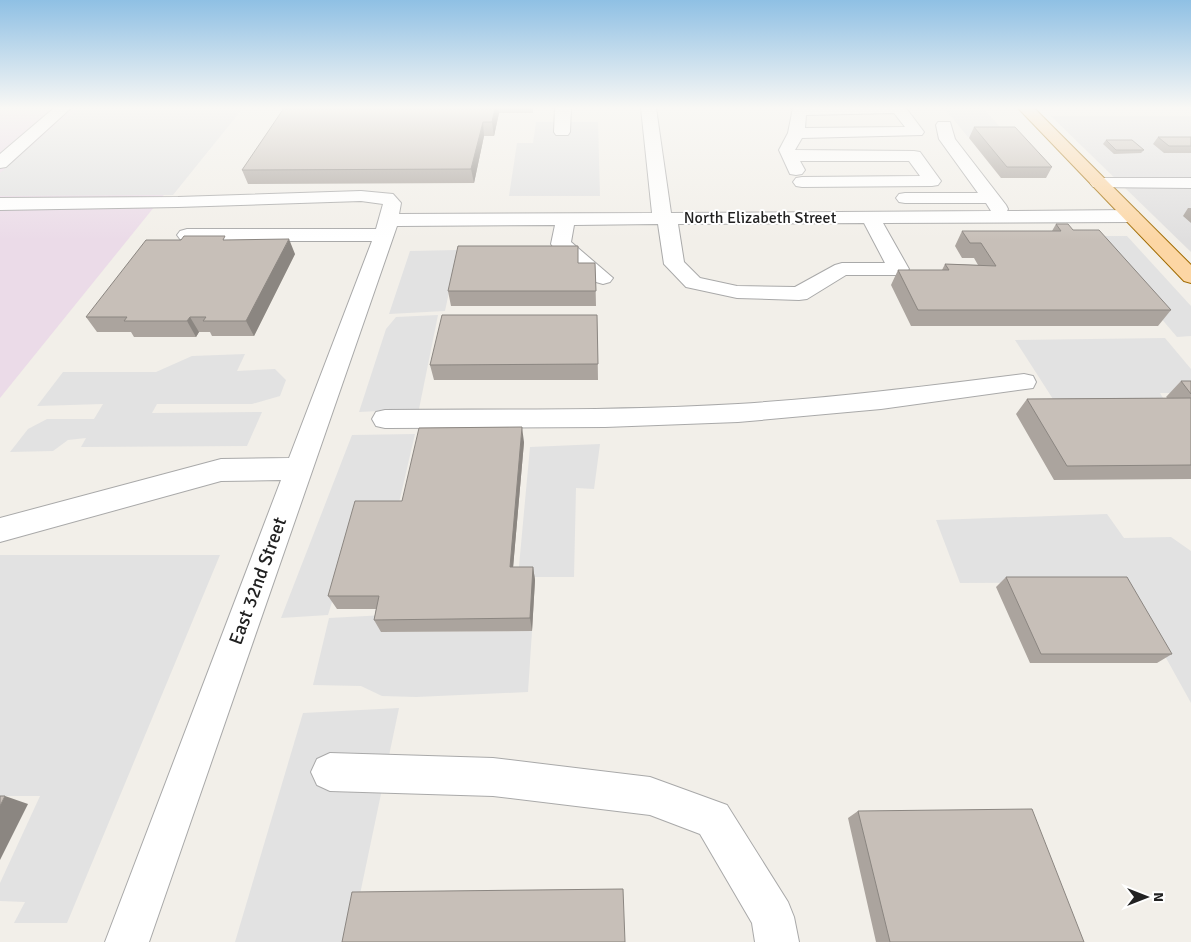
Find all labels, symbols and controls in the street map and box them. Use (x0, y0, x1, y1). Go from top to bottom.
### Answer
street label: North Elizabeth Street (684, 208, 837, 228)
street label: East 32nd Street (224, 514, 292, 648)
north arrow (1121, 872, 1171, 922)
text: N (1150, 892, 1167, 902)

